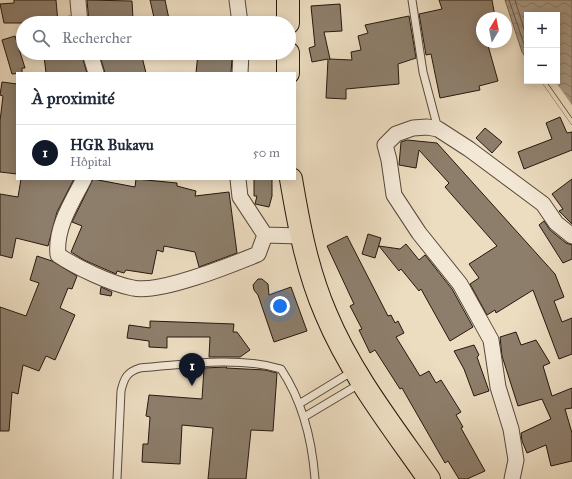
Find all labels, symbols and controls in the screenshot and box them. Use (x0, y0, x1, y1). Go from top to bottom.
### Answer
north arrow (476, 12, 512, 48)
map controls (524, 12, 560, 84)
button: + (524, 12, 560, 48)
search box (16, 16, 296, 60)
icon: search (30, 27, 52, 49)
text: Rechercher (62, 29, 132, 47)
button: − (524, 48, 560, 84)
text: À proximité (32, 88, 115, 109)
text: HGR Bukavu (70, 136, 154, 154)
text: 1 (42, 145, 48, 161)
text: 50 m (253, 145, 280, 161)
text: Hôpital (70, 154, 111, 170)
your location (270, 296, 290, 316)
pin: 1 (179, 353, 205, 386)

